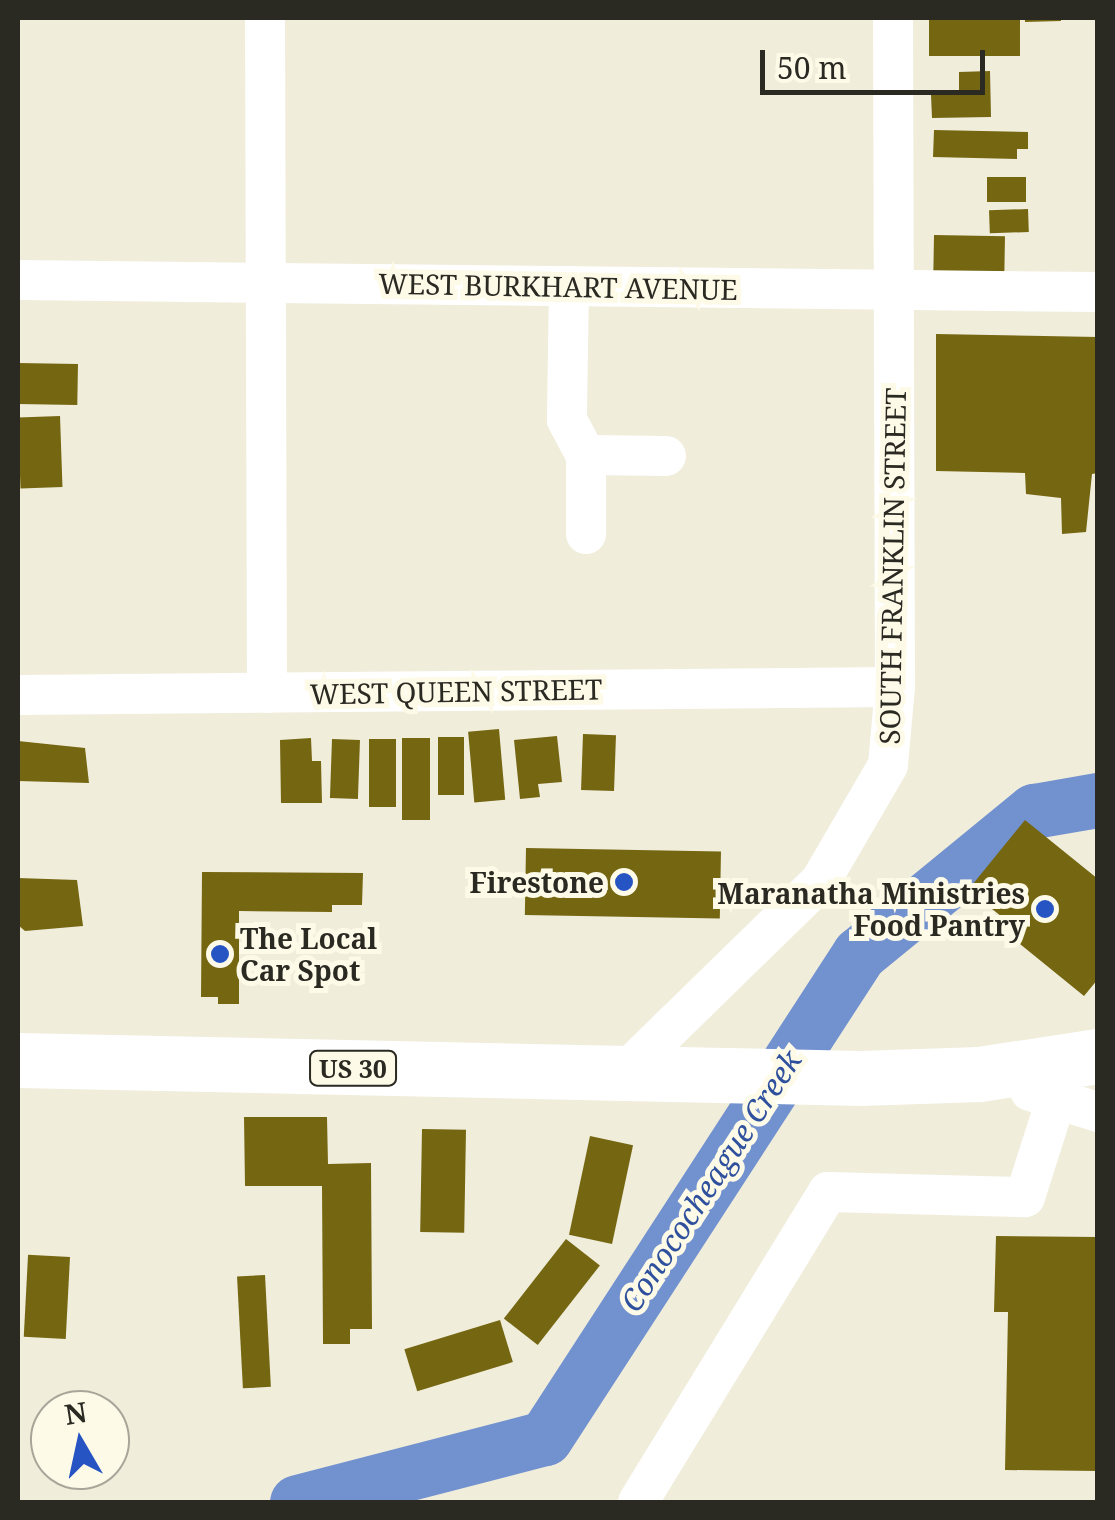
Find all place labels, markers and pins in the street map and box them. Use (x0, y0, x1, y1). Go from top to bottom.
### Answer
place label: Firestone (469, 865, 604, 899)
marker: Firestone (613, 871, 635, 893)
place label: Maranatha Ministries Food Pantry (717, 876, 1025, 942)
marker: Maranatha Ministries Food Pantry (1034, 898, 1056, 920)
place label: The Local Car Spot (240, 921, 377, 987)
marker: The Local Car Spot (209, 943, 231, 965)

